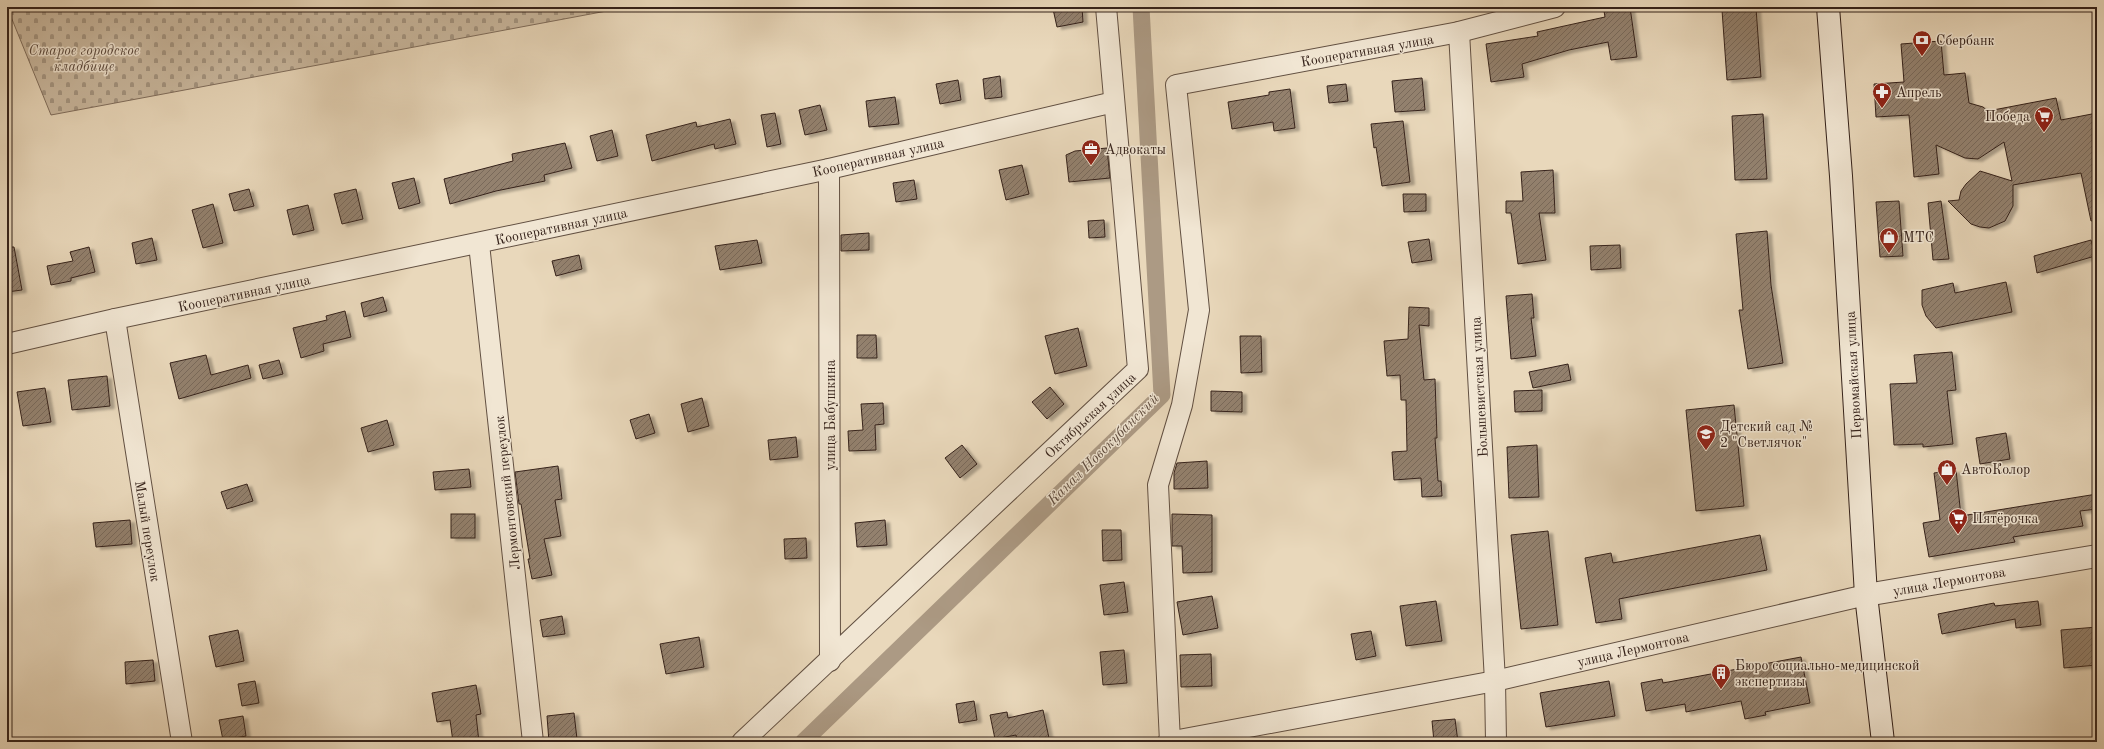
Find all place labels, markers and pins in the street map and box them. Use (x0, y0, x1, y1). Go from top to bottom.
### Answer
bank icon: Сбербанк (1911, 29, 1933, 57)
place label: Сбербанк (1936, 34, 1995, 48)
pharmacy icon: Апрель (1871, 81, 1893, 109)
place label: Апрель (1896, 86, 1942, 100)
supermarket icon: Победа (2033, 105, 2055, 133)
place label: Победа (1985, 110, 2030, 124)
office icon: Адвокаты (1080, 138, 1102, 166)
place label: Адвокаты (1105, 143, 1166, 157)
shop icon: МТС (1878, 226, 1900, 254)
place label: МТС (1903, 231, 1934, 245)
place label: Детский сад № 2 "Светлячок" (1720, 420, 1814, 450)
school or university icon: Детский сад № 2 "Светлячок" (1695, 423, 1717, 451)
shop icon: АвтоКолор (1936, 458, 1958, 486)
place label: АвтоКолор (1961, 463, 2030, 477)
supermarket icon: Пятёрочка (1947, 507, 1969, 535)
place label: Пятёрочка (1972, 512, 2039, 526)
place label: Бюро социально-медицинской экспертизы (1735, 659, 1920, 689)
building icon: Бюро социально-медицинской экспертизы (1710, 662, 1732, 690)

